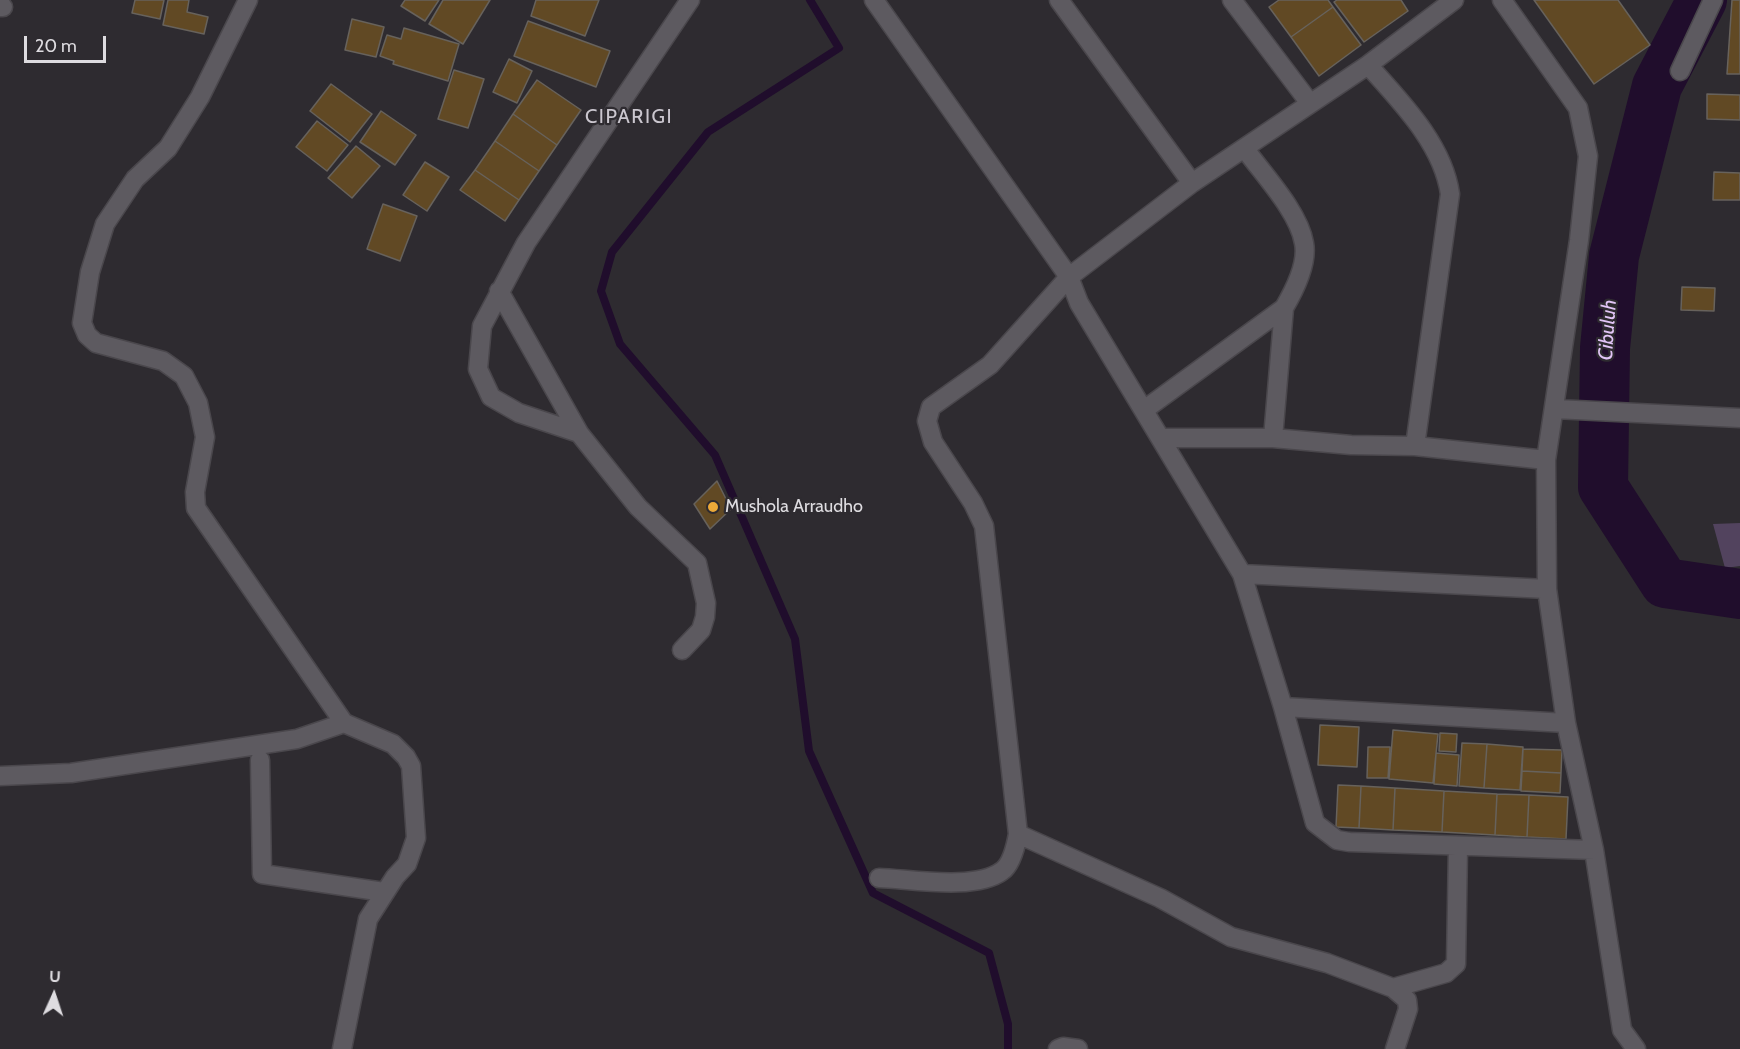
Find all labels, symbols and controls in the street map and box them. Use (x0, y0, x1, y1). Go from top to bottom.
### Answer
scale bar (27, 24, 110, 62)
text: 20 m (35, 35, 77, 57)
district label: CIPARIGI (585, 105, 673, 129)
water label: Cibuluh (1594, 299, 1622, 361)
place label: Mushola Arraudho (725, 496, 863, 518)
marker: Mushola Arraudho (706, 500, 720, 514)
north arrow (24, 965, 84, 1025)
text: U (49, 967, 61, 986)

